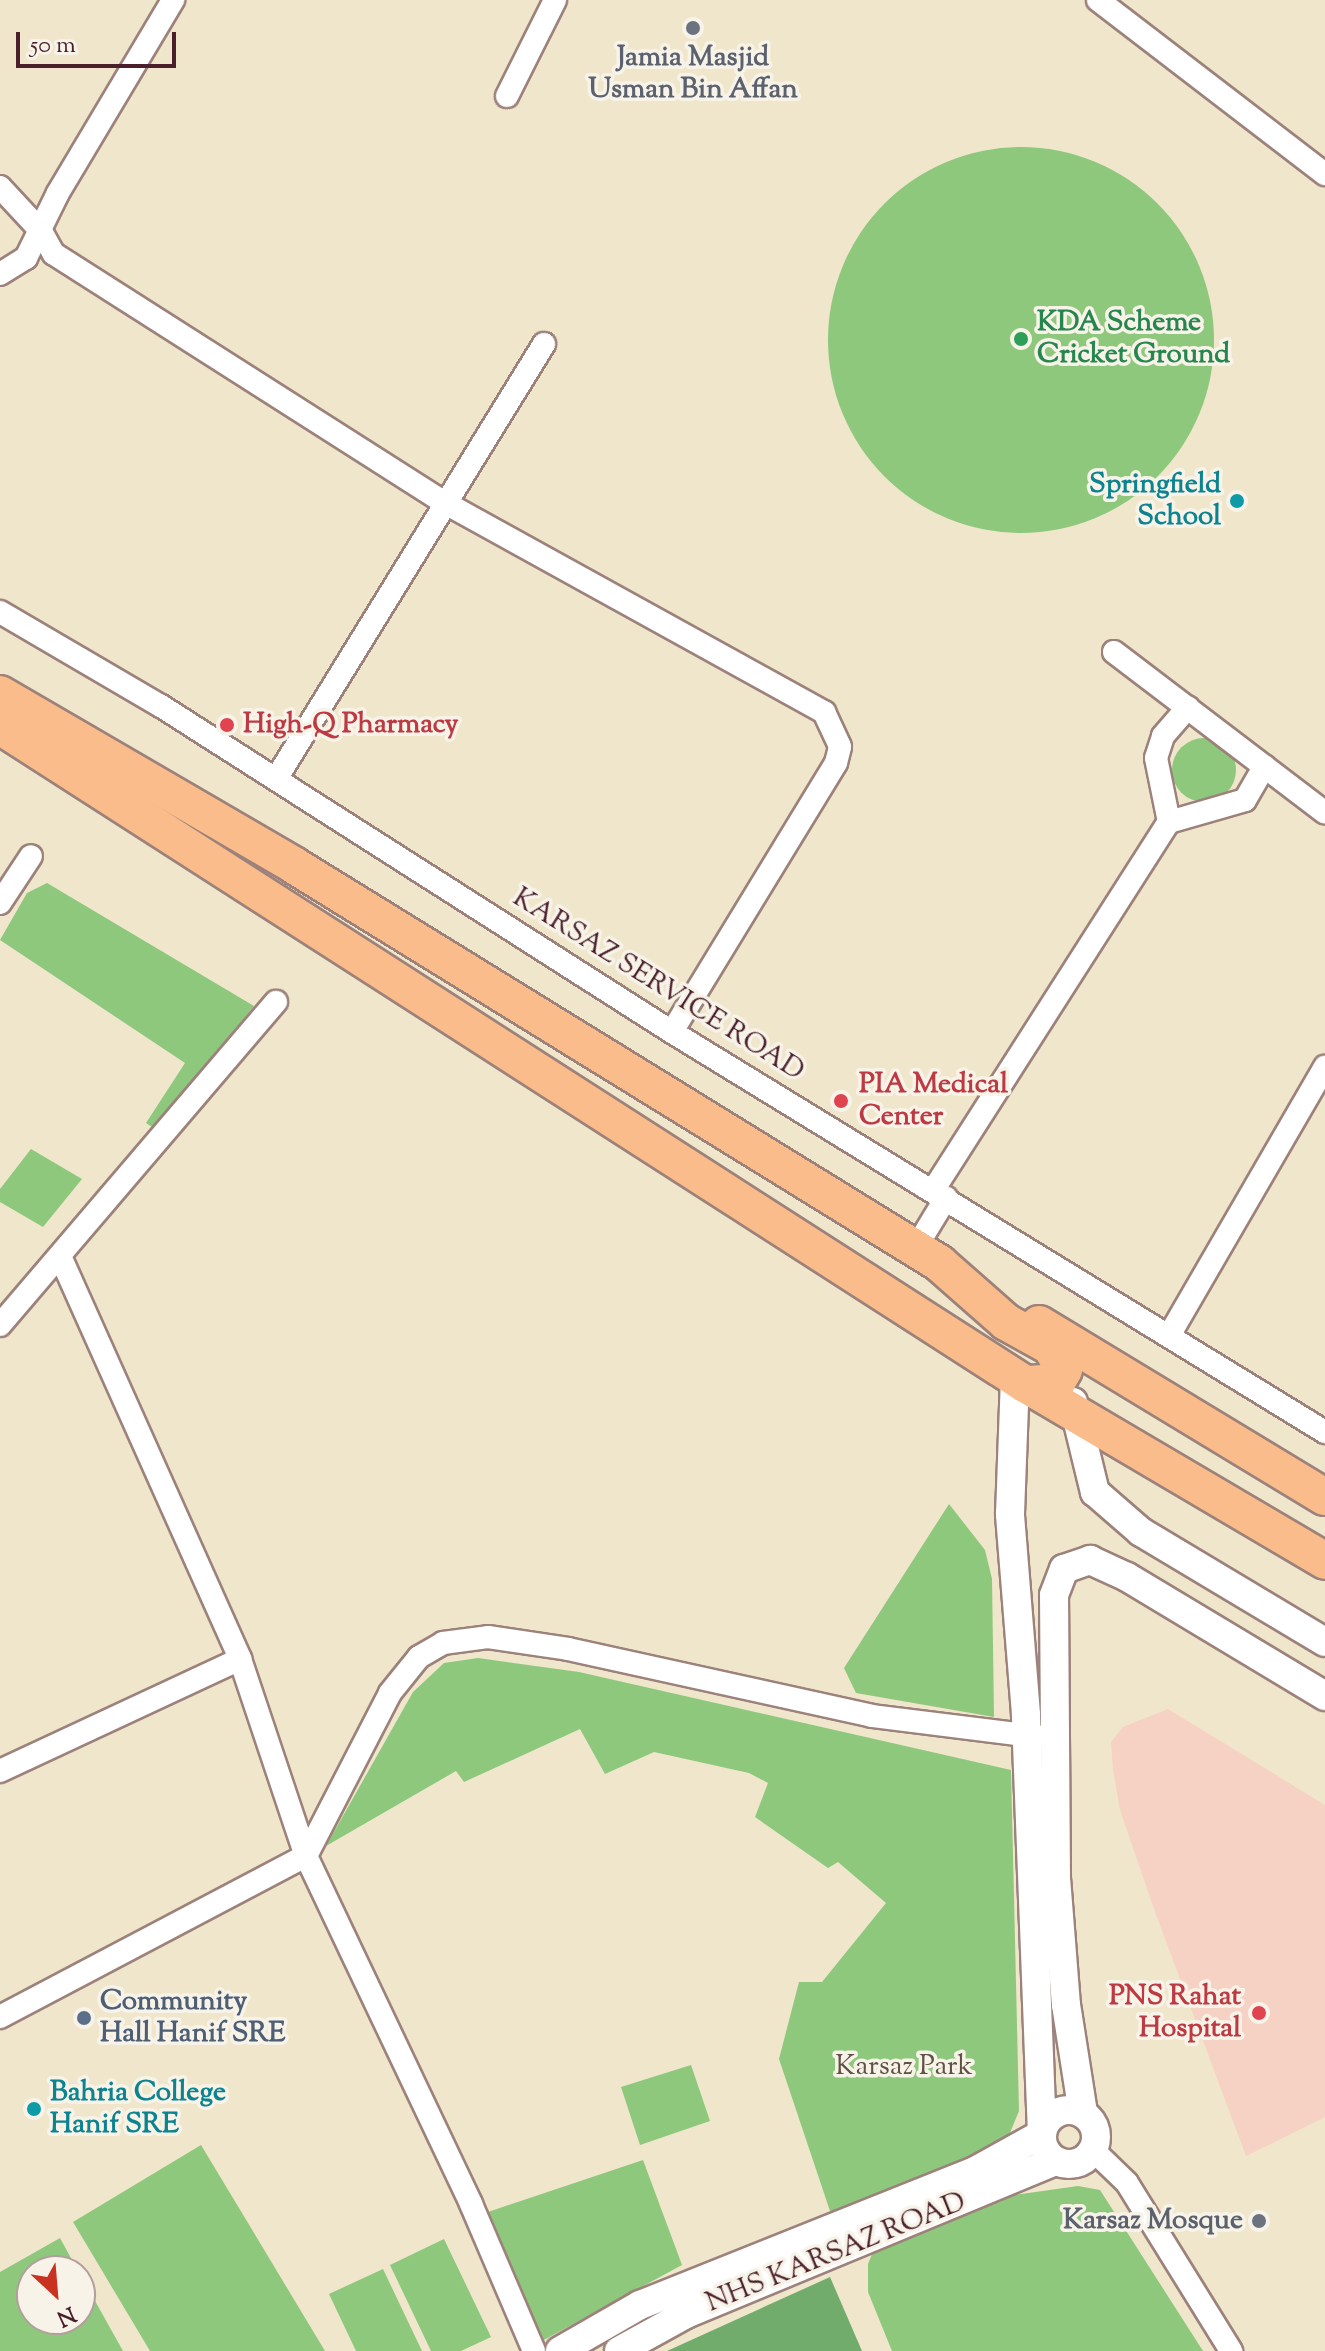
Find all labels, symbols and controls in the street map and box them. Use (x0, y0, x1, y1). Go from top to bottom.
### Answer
scale bar (20, 16, 180, 66)
marker: Jamia Masjid Usman Bin Affan (684, 19, 702, 37)
text: 50 m (30, 29, 76, 63)
place label: Jamia Masjid Usman Bin Affan (588, 41, 798, 107)
place label: KDA Scheme Cricket Ground (1037, 306, 1230, 372)
marker: KDA Scheme Cricket Ground (1012, 330, 1030, 348)
place label: Springfield School (1089, 468, 1221, 534)
marker: Springfield School (1228, 492, 1246, 510)
place label: High-Q Pharmacy (243, 708, 458, 742)
marker: High-Q Pharmacy (218, 716, 236, 734)
street label: KARSAZ SERVICE ROAD (506, 881, 810, 1089)
place label: PIA Medical Center (859, 1068, 1008, 1134)
marker: PIA Medical Center (830, 1090, 852, 1112)
place label: PNS Rahat Hospital (1109, 1980, 1241, 2046)
place label: Community Hall Hanif SRE (100, 1985, 286, 2051)
marker: PNS Rahat Hospital (1248, 2002, 1270, 2024)
marker: Community Hall Hanif SRE (75, 2009, 93, 2027)
park label: Karsaz Park (835, 2050, 973, 2084)
place label: Bahria College Hanif SRE (50, 2076, 226, 2142)
marker: Bahria College Hanif SRE (25, 2100, 43, 2118)
street label: NHS KARSAZ ROAD (701, 2186, 971, 2320)
place label: Karsaz Mosque (1063, 2204, 1243, 2238)
marker: Karsaz Mosque (1250, 2212, 1268, 2230)
north arrow (16, 2255, 96, 2335)
text: N (51, 2297, 81, 2333)

